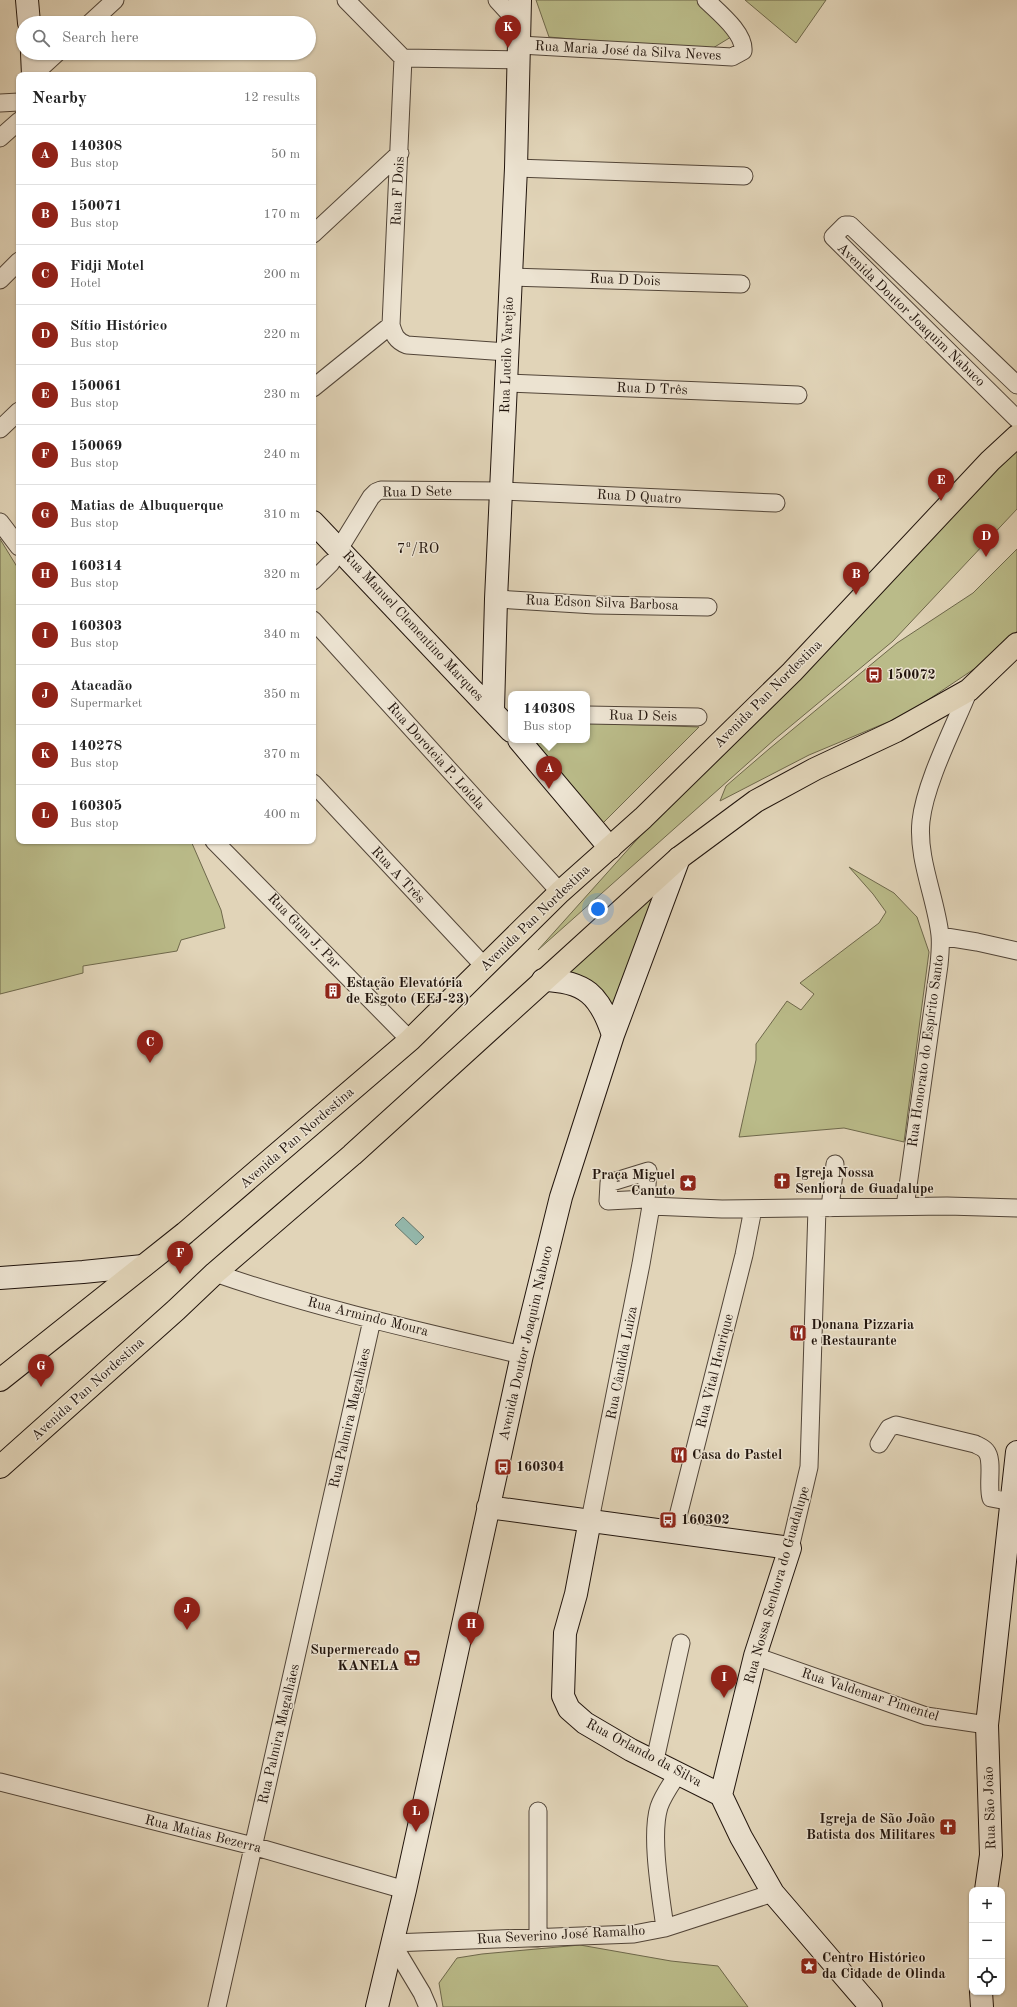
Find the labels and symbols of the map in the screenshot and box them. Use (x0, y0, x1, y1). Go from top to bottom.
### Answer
pin: K (495, 15, 521, 48)
street label: Rua Maria José da Silva Neves (534, 39, 722, 63)
street label: Rua F Dois (389, 156, 407, 226)
street label: Avenida Doutor Joaquim Nabuco (834, 241, 988, 389)
street label: Rua D Dois (589, 272, 661, 288)
street label: Rua Lucilo Varejão (498, 296, 516, 414)
street label: Rua D Três (616, 381, 688, 397)
pin: E (928, 468, 954, 501)
street label: Rua D Sete (382, 484, 452, 500)
street label: Rua D Quatro (596, 488, 682, 506)
pin: D (973, 524, 999, 557)
district label: 7º/RO (397, 542, 439, 557)
street label: Rua Manuel Clementino Marques (340, 548, 486, 704)
pin: B (843, 562, 869, 595)
street label: Rua Edson Silva Barbosa (525, 593, 679, 613)
street label: Avenida Pan Nordestina (711, 637, 825, 751)
bus stop icon: 150072 (864, 665, 884, 685)
place label: 150072 (887, 668, 936, 682)
street label: Rua Doroteia P. Loiola (384, 700, 488, 812)
street label: Rua D Seis (609, 708, 677, 724)
pin: A (536, 756, 562, 789)
street label: Rua A Três (369, 844, 427, 906)
street label: Avenida Pan Nordestina (478, 862, 593, 974)
street label: Rua Gum J. Par (265, 891, 343, 971)
your location (588, 899, 608, 919)
street label: Rua Honorato do Espírito Santo (906, 954, 946, 1148)
place label: Estação Elevatória de Esgoto (EEJ-23) (346, 976, 469, 1006)
building icon: Estação Elevatória de Esgoto (EEJ-23) (323, 981, 343, 1001)
pin: C (137, 1030, 163, 1063)
street label: Avenida Pan Nordestina (237, 1085, 357, 1191)
place label: Igreja Nossa Senhora de Guadalupe (795, 1166, 934, 1196)
place label: Praça Miguel Canuto (591, 1168, 675, 1198)
church icon: Igreja Nossa Senhora de Guadalupe (772, 1171, 792, 1191)
place icon: Praça Miguel Canuto (678, 1173, 698, 1193)
pin: F (167, 1241, 193, 1274)
street label: Avenida Doutor Joaquim Nabuco (497, 1244, 555, 1442)
street label: Rua Armindo Moura (306, 1295, 430, 1339)
street label: Rua Cândida Luiza (604, 1305, 640, 1421)
street label: Rua Vital Henrique (694, 1312, 736, 1430)
place label: Donana Pizzaria e Restaurante (811, 1318, 914, 1348)
restaurant icon: Donana Pizzaria e Restaurante (788, 1323, 808, 1343)
street label: Avenida Pan Nordestina (29, 1335, 147, 1443)
street label: Rua Palmira Magalhães (327, 1347, 373, 1489)
pin: G (28, 1354, 54, 1387)
restaurant icon: Casa do Pastel (669, 1445, 689, 1465)
place label: Casa do Pastel (692, 1448, 782, 1462)
bus stop icon: 160304 (493, 1457, 513, 1477)
place label: 160304 (516, 1460, 565, 1474)
street label: Rua Nossa Senhora do Guadalupe (742, 1485, 812, 1685)
bus stop icon: 160302 (658, 1510, 678, 1530)
place label: 160302 (681, 1513, 730, 1527)
pin: J (174, 1597, 200, 1630)
pin: H (458, 1612, 484, 1645)
place label: Supermercado KANELA (310, 1643, 399, 1673)
supermarket icon: Supermercado KANELA (402, 1648, 422, 1668)
street label: Rua Palmira Magalhães (256, 1663, 302, 1805)
pin: I (711, 1665, 737, 1698)
street label: Rua Valdemar Pimentel (800, 1666, 941, 1724)
street label: Rua Orlando da Silva (584, 1717, 704, 1789)
street label: Rua São João (982, 1766, 998, 1850)
pin: L (403, 1799, 429, 1832)
place label: Igreja de São João Batista dos Militares (806, 1812, 935, 1842)
street label: Rua Matias Bezerra (143, 1813, 263, 1855)
church icon: Igreja de São João Batista dos Militares (938, 1817, 958, 1837)
street label: Rua Severino José Ramalho (476, 1924, 646, 1946)
place label: Centro Histórico da Cidade de Olinda (822, 1951, 946, 1981)
place icon: Centro Histórico da Cidade de Olinda (799, 1956, 819, 1976)

